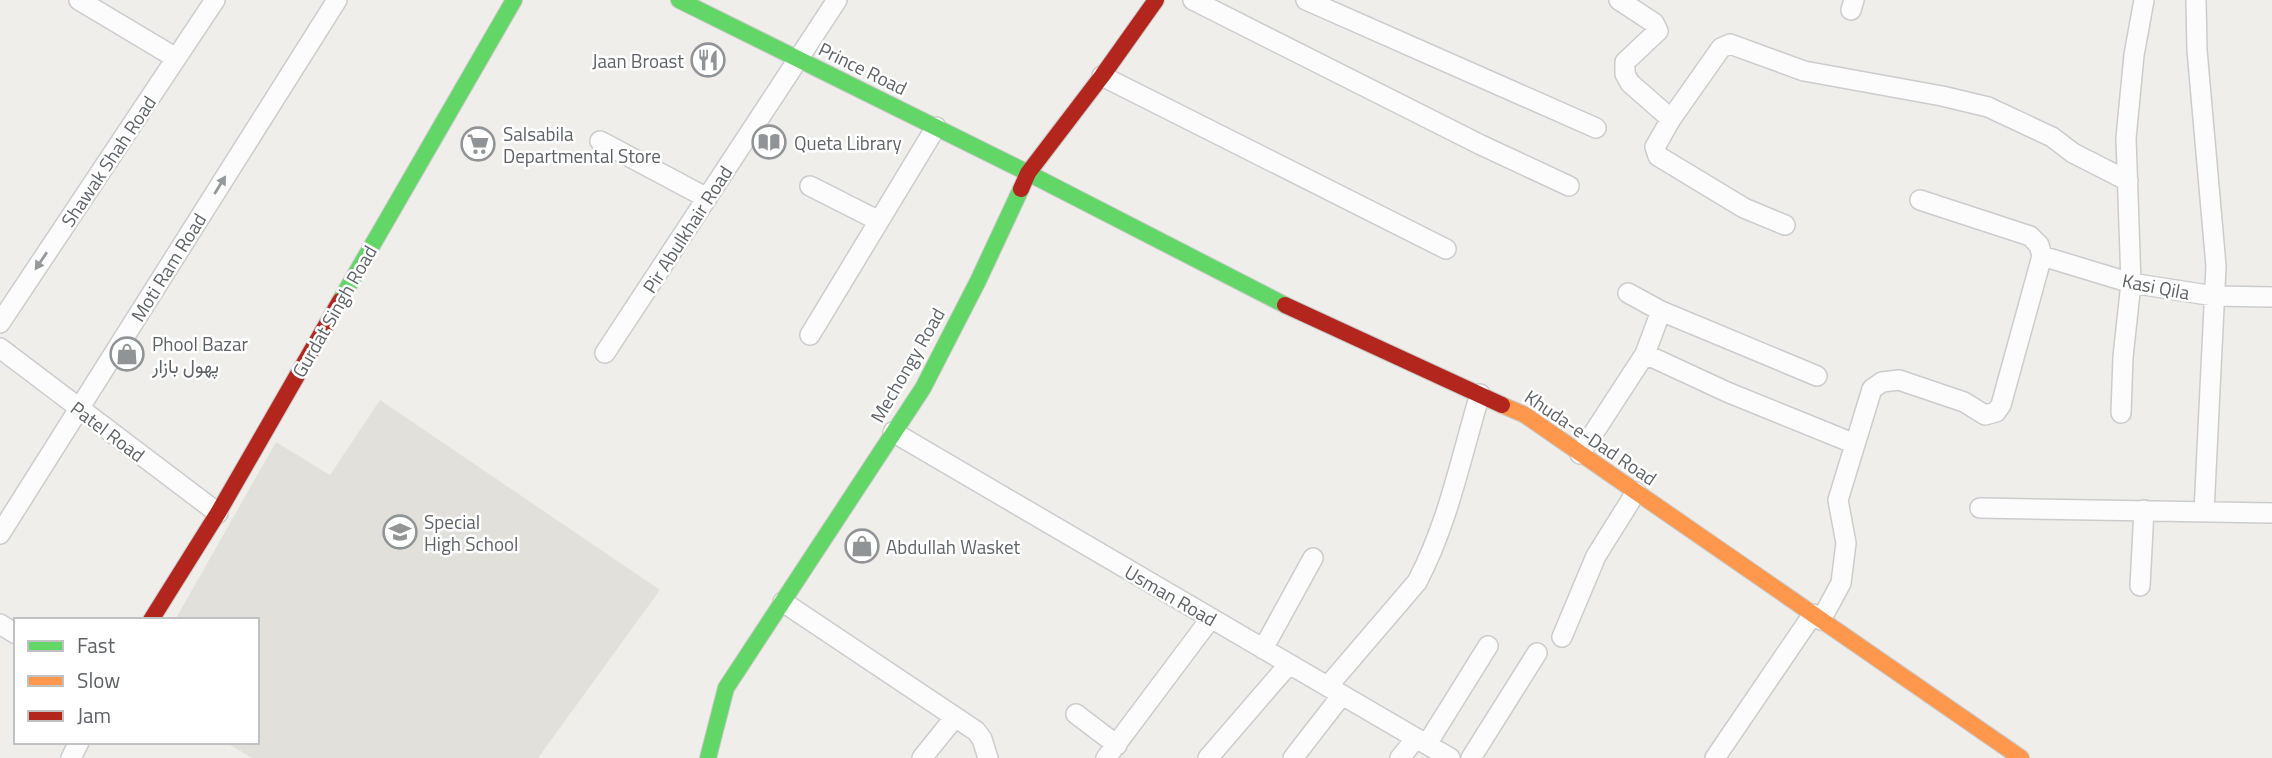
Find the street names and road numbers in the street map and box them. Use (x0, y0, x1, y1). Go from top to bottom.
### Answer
street label: Prince Road (814, 34, 912, 102)
street label: Shawak Shah Road (53, 90, 163, 232)
street label: Pir Abulkhair Road (635, 160, 739, 298)
street label: Moti Ram Road (123, 207, 213, 327)
street label: Gurdat Singh Road (284, 239, 384, 383)
street label: Kasi Qila (2120, 265, 2193, 307)
street label: Mechongy Road (862, 302, 952, 428)
street label: Khuda-e-Dad Road (1519, 382, 1663, 492)
street label: Patel Road (65, 393, 151, 469)
street label: Usman Road (1120, 557, 1222, 633)

